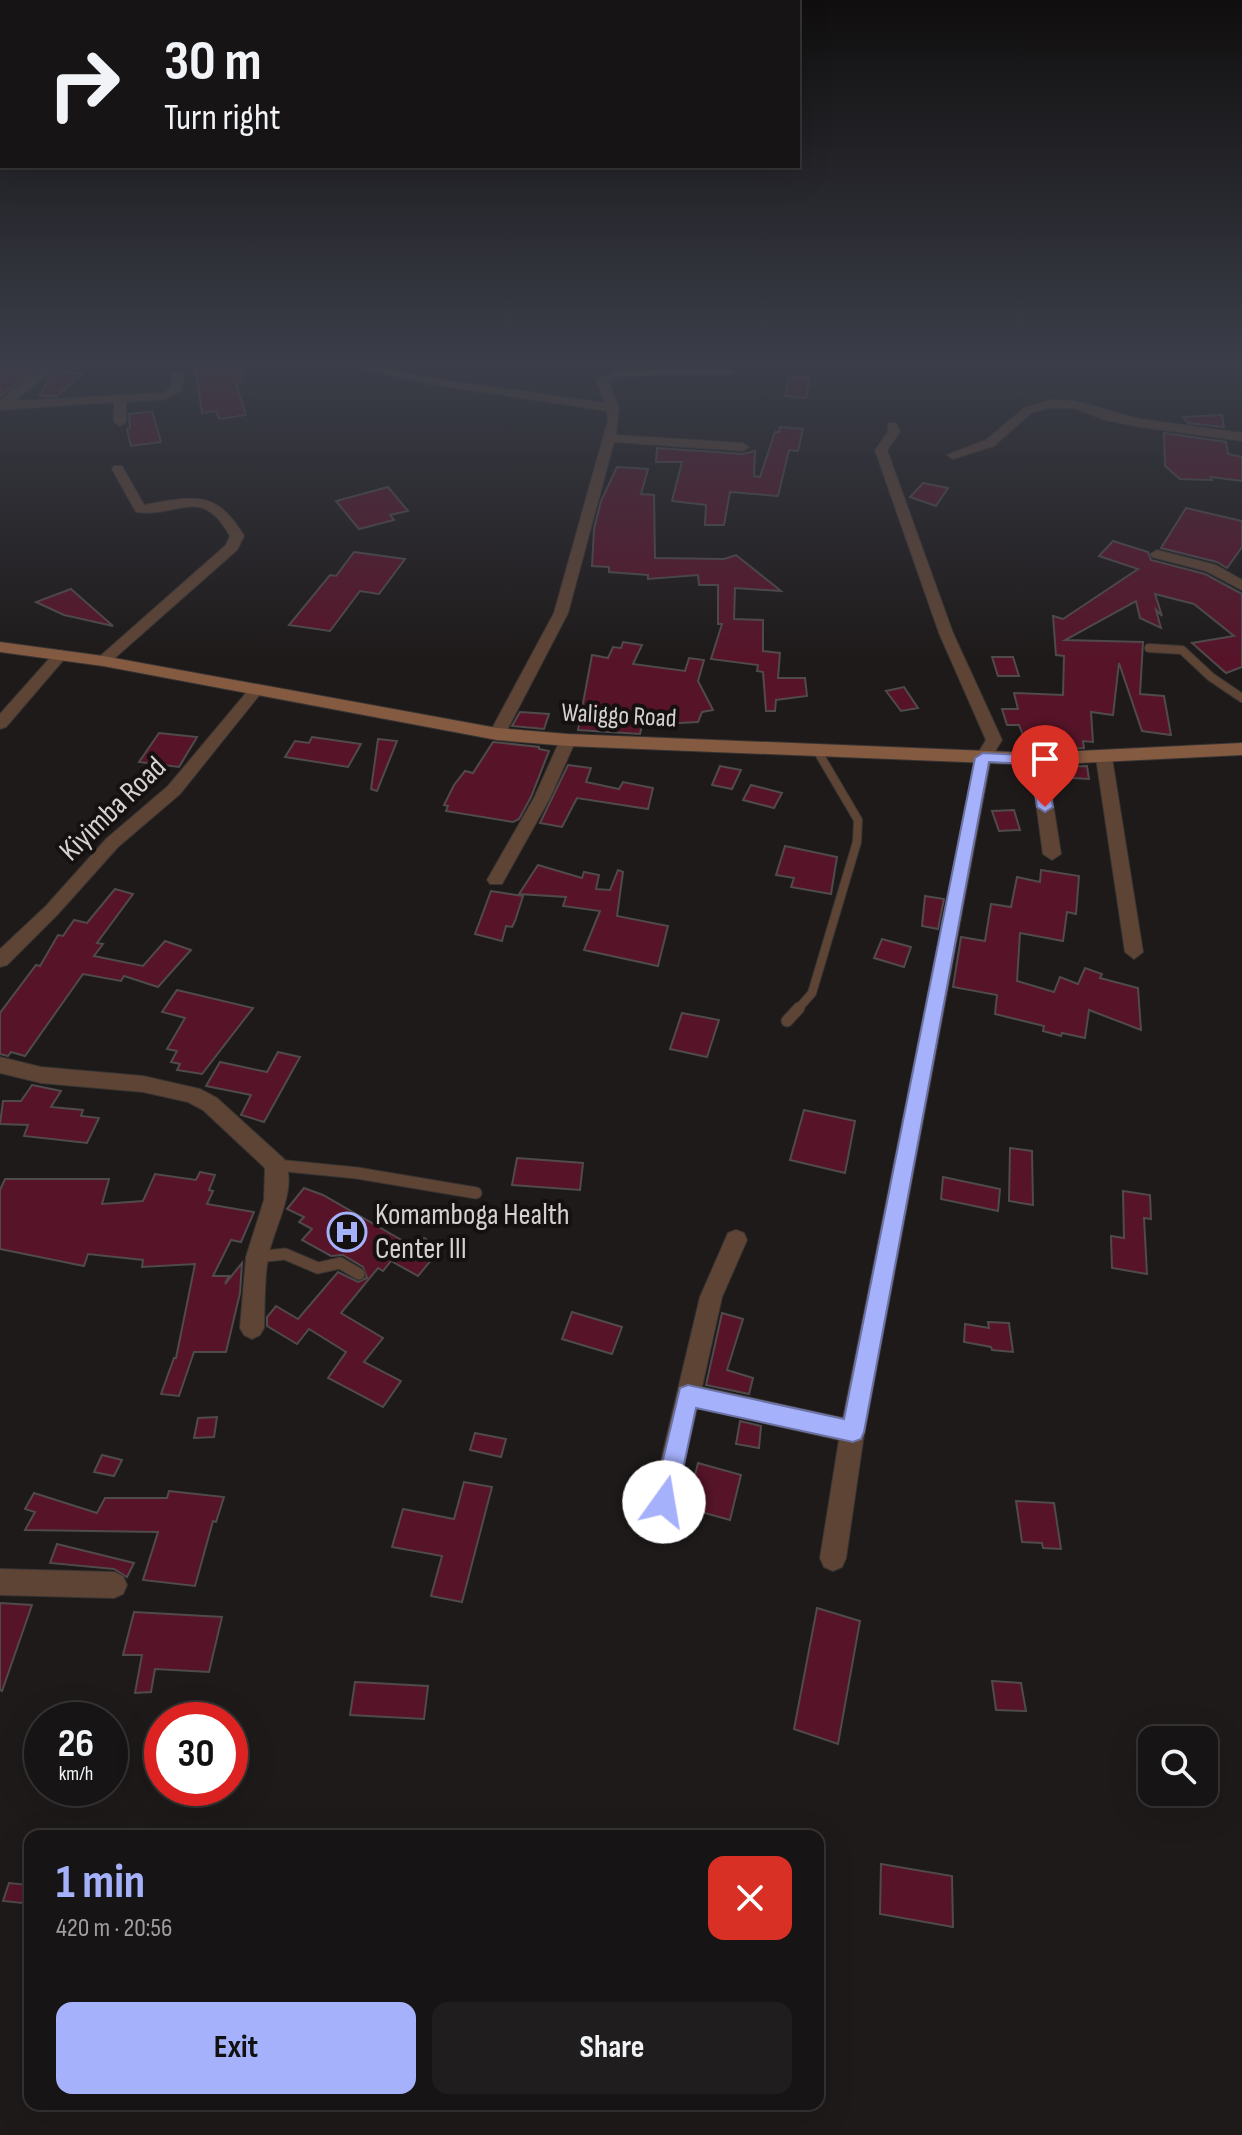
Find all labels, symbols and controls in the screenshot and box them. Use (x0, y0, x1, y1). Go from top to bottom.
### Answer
text: 30 m (164, 29, 262, 96)
icon: right (32, 32, 136, 136)
text: Turn right (164, 97, 281, 140)
street label: Waliggo Road (561, 698, 677, 734)
pin (1011, 725, 1079, 807)
icon: arrive (1023, 737, 1067, 781)
street label: Kiyimba Road (52, 749, 174, 869)
place label: Komamboga Health Center III (375, 1197, 570, 1267)
hospital icon: Komamboga Health Center III (326, 1211, 368, 1253)
position arrow (622, 1460, 706, 1544)
speed limit sign: 30 (144, 1702, 248, 1806)
text: 26 (58, 1720, 94, 1768)
map controls (1138, 1726, 1218, 1806)
button: search (1138, 1726, 1218, 1806)
text: km/h (59, 1762, 93, 1786)
text: 1 min (56, 1854, 145, 1911)
button: close (708, 1856, 792, 1940)
text: 420 m · 20:56 (56, 1913, 172, 1944)
button: Exit (56, 2002, 416, 2094)
button: Share (432, 2002, 792, 2094)

